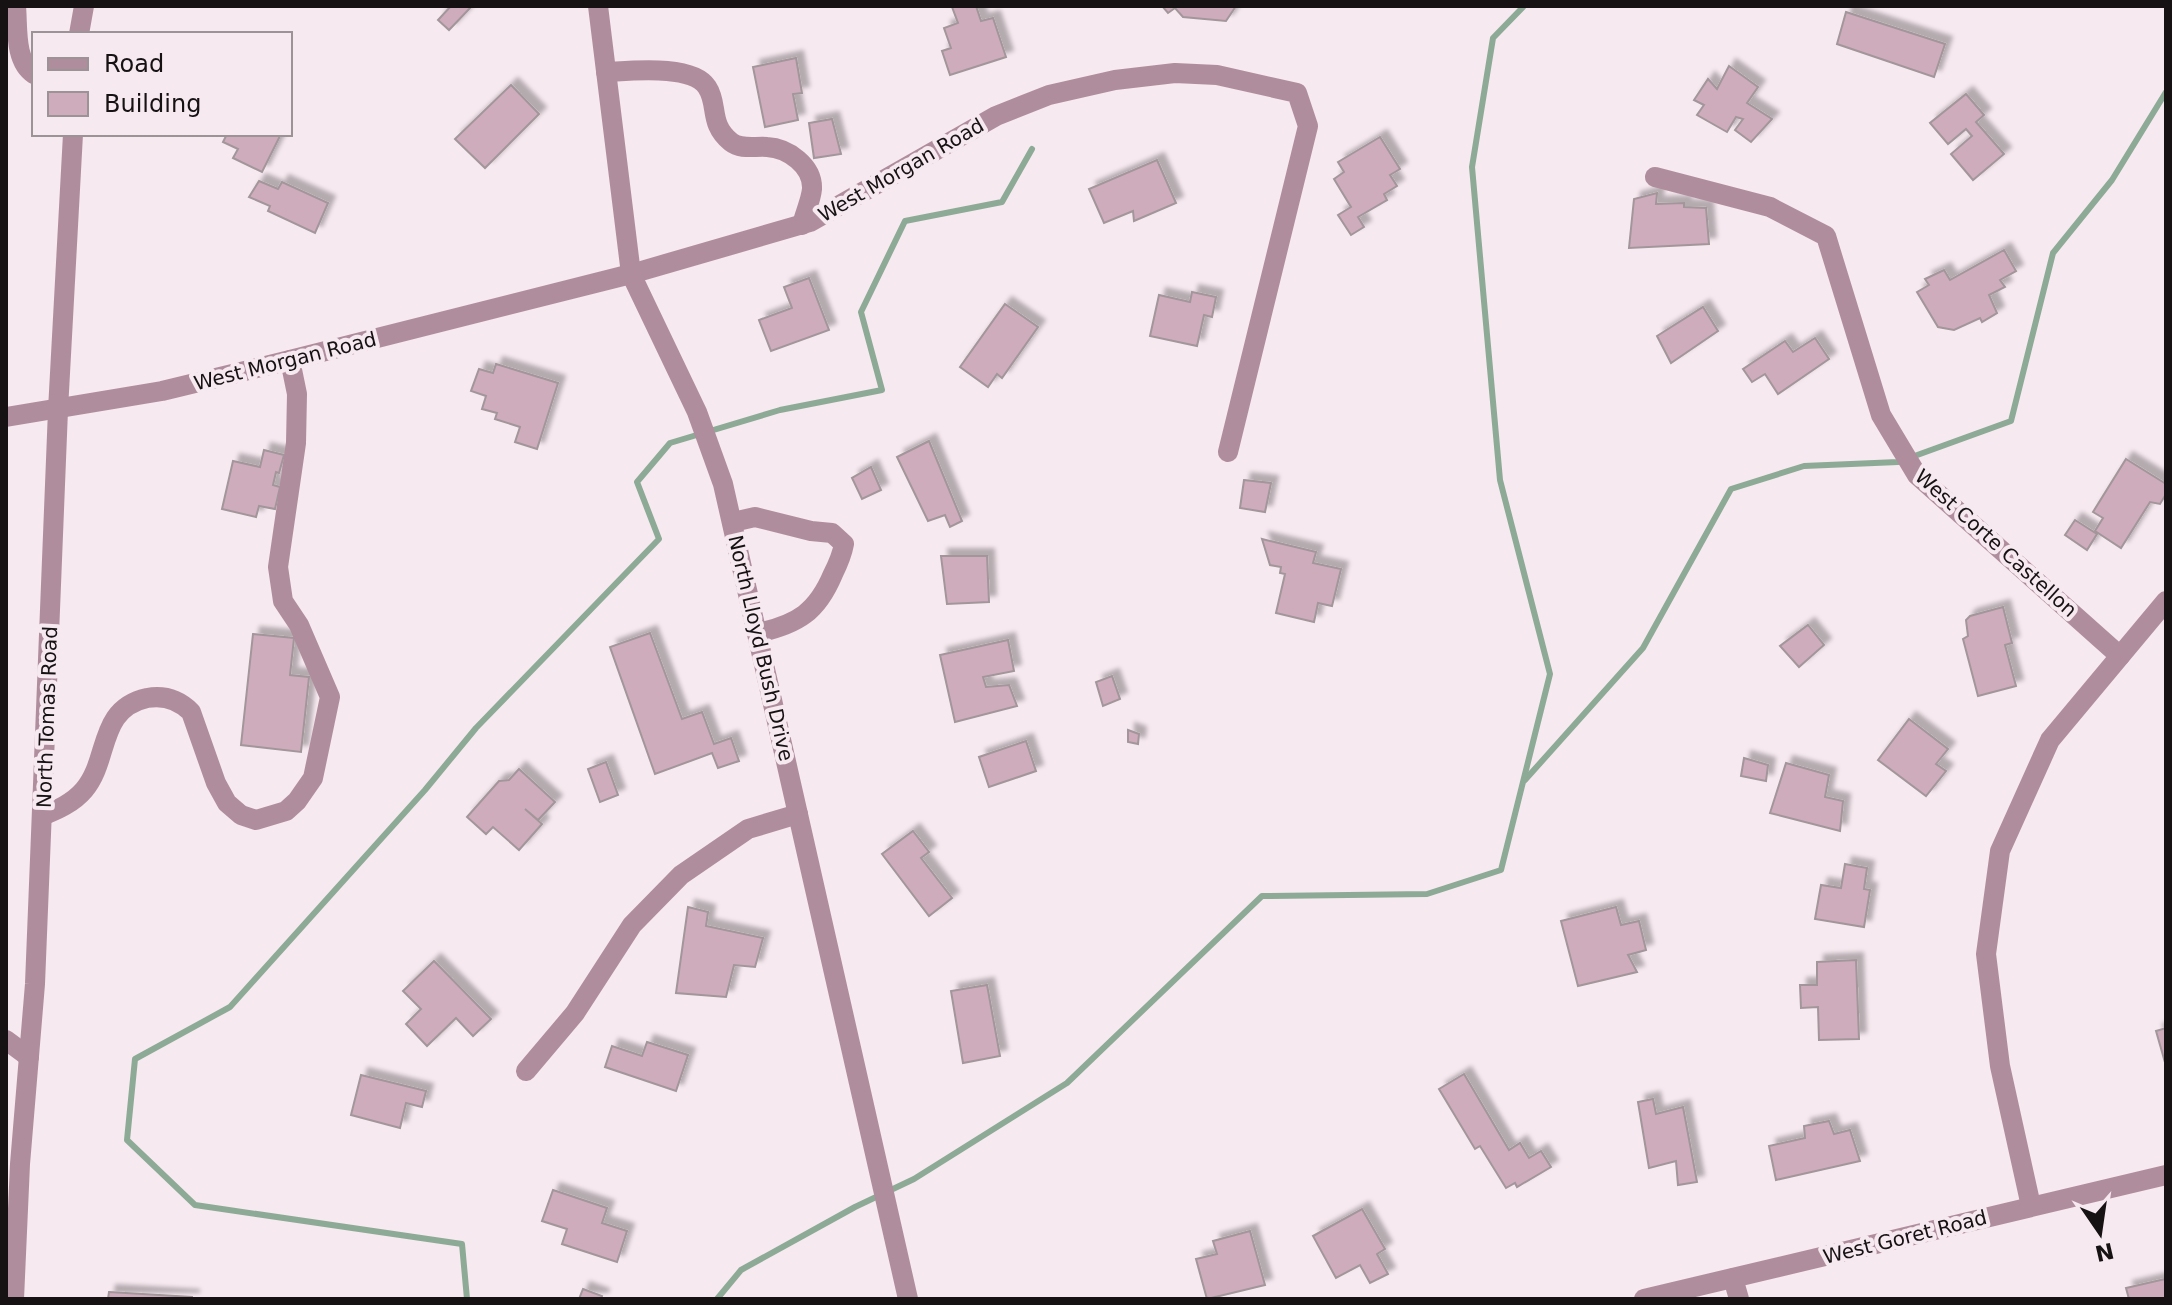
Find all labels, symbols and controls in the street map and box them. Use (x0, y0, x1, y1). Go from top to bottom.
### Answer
legend (32, 32, 292, 136)
text: Road (104, 50, 164, 78)
text: Building (104, 90, 201, 118)
street label: West Morgan Road (814, 113, 988, 227)
street label: West Morgan Road (191, 327, 379, 395)
street label: West Corte Castellon (1910, 464, 2082, 622)
street label: North Lloyd Bush Drive (723, 533, 799, 763)
street label: North Tomas Road (32, 626, 62, 808)
north arrow (2060, 1193, 2140, 1273)
street label: West Goret Road (1821, 1205, 1989, 1269)
text: N (2093, 1238, 2116, 1266)

